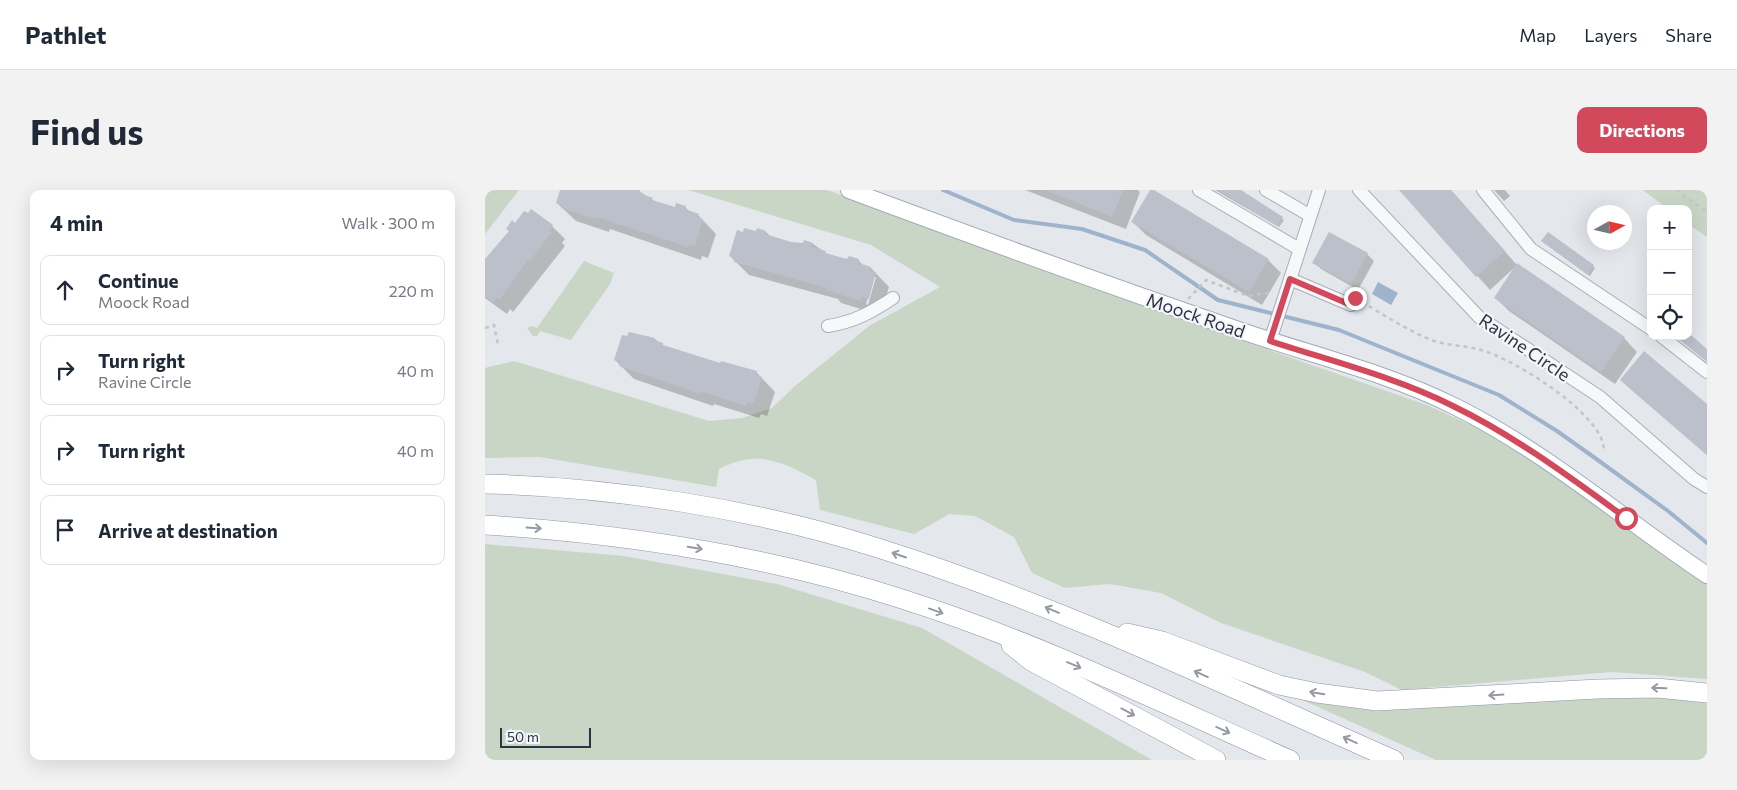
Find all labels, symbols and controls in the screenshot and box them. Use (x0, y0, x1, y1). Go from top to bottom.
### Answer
text: Pathlet (25, 20, 106, 49)
text: Map (1519, 24, 1556, 46)
text: Layers (1584, 24, 1637, 46)
text: Share (1665, 24, 1712, 46)
button: Directions (1577, 107, 1707, 153)
text: Find us (30, 109, 144, 152)
north arrow (1587, 205, 1632, 250)
map controls (1647, 205, 1692, 340)
button: + (1647, 205, 1692, 250)
text: 4 min (50, 210, 103, 235)
text: Walk · 300 m (341, 213, 435, 232)
button: − (1647, 250, 1692, 295)
text: Continue (98, 269, 178, 292)
icon: ahead (51, 276, 79, 304)
text: 220 m (389, 281, 434, 300)
route end (1344, 287, 1367, 310)
street label: Moock Road (1144, 288, 1248, 342)
text: Moock Road (98, 292, 189, 311)
button: locate (1647, 295, 1692, 340)
street label: Ravine Circle (1475, 308, 1575, 386)
text: Turn right (98, 349, 185, 372)
icon: right (51, 356, 79, 384)
text: 40 m (397, 361, 434, 380)
text: Ravine Circle (98, 372, 191, 391)
icon: right (51, 436, 79, 464)
text: Turn right (98, 439, 185, 462)
text: 40 m (397, 441, 434, 460)
route start (1615, 507, 1638, 530)
icon: arrive (51, 516, 79, 544)
text: Arrive at destination (98, 519, 278, 542)
one-way arrow (525, 524, 541, 533)
one-way arrow (686, 543, 702, 553)
one-way arrow (892, 550, 908, 559)
one-way arrow (1045, 605, 1060, 615)
one-way arrow (928, 607, 944, 616)
one-way arrow (1066, 660, 1081, 670)
one-way arrow (1194, 669, 1209, 679)
one-way arrow (1651, 684, 1667, 693)
one-way arrow (1309, 687, 1325, 697)
one-way arrow (1489, 690, 1505, 700)
one-way arrow (1120, 707, 1135, 717)
scale bar (500, 725, 591, 748)
one-way arrow (1215, 726, 1230, 736)
text: 50 m (507, 728, 539, 745)
one-way arrow (1343, 735, 1358, 745)

